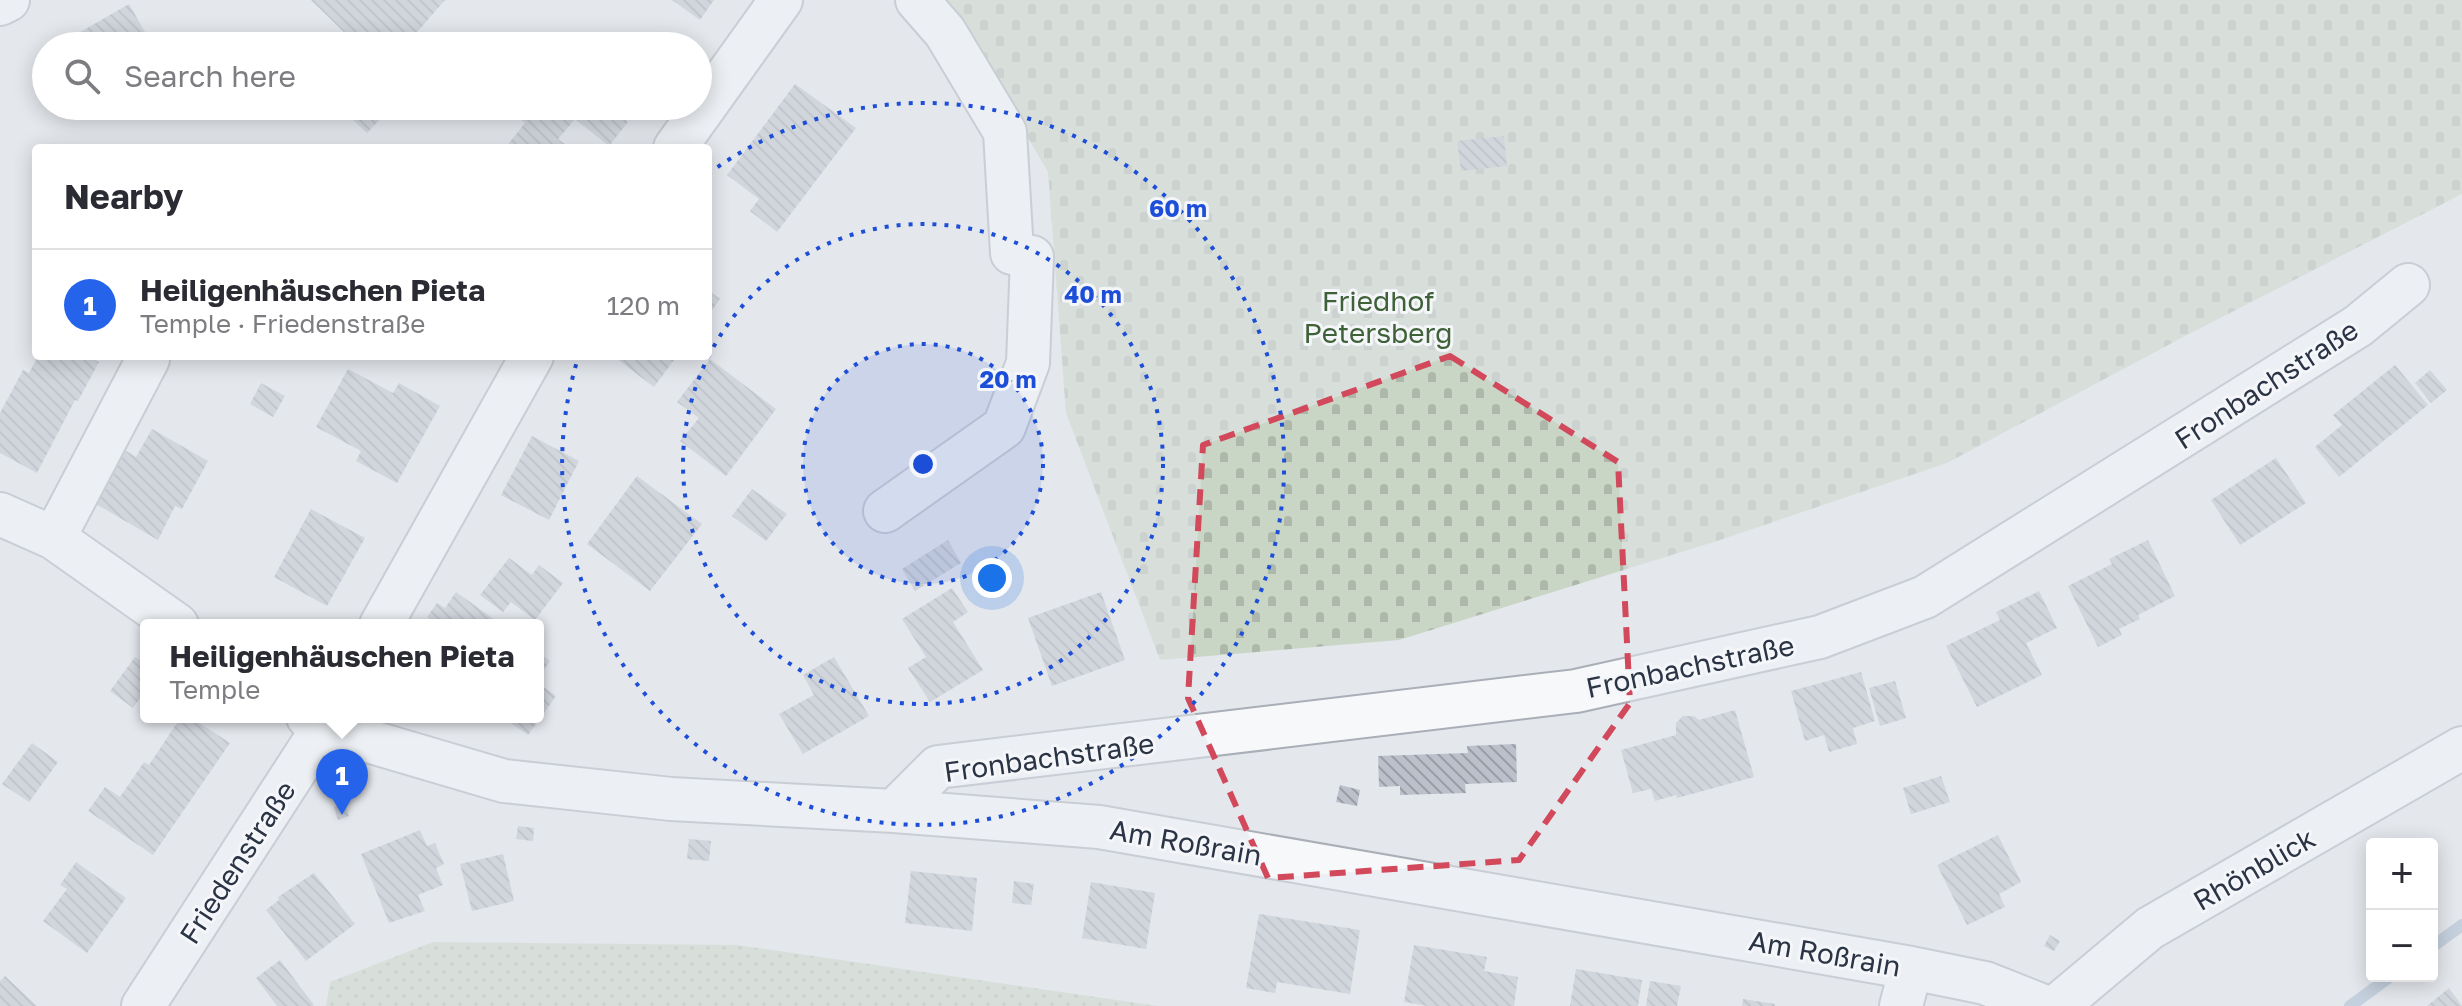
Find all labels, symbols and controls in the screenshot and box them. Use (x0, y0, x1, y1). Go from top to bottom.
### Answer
search box (32, 32, 712, 120)
icon: search (60, 54, 104, 98)
text: Search here (124, 58, 296, 94)
text: Nearby (64, 176, 184, 216)
text: 60 m (1149, 193, 1207, 222)
text: Heiligenhäuschen Pieta (140, 272, 486, 308)
text: 40 m (1064, 279, 1122, 308)
park label: Friedhof Petersberg (1304, 284, 1452, 349)
text: 1 (83, 290, 97, 321)
text: 120 m (607, 290, 680, 321)
text: Temple · Friedenstraße (140, 308, 425, 339)
street label: Fronbachstraße (2168, 312, 2364, 456)
text: 20 m (979, 364, 1037, 393)
centre of rings (909, 450, 937, 478)
your location (972, 558, 1012, 598)
popup (140, 619, 544, 723)
street label: Fronbachstraße (1583, 628, 1797, 704)
text: Heiligenhäuschen Pieta (169, 638, 515, 674)
text: Temple (169, 674, 260, 705)
street label: Fronbachstraße (942, 726, 1156, 788)
pin: 1 (316, 749, 368, 815)
street label: Friedenstraße (172, 775, 302, 949)
street label: Am Roßrain (1108, 812, 1264, 872)
street label: Rhönblick (2187, 821, 2321, 917)
map controls (2366, 838, 2438, 982)
button: + (2366, 838, 2438, 910)
button: − (2366, 910, 2438, 982)
street label: Am Roßrain (1747, 923, 1903, 983)

